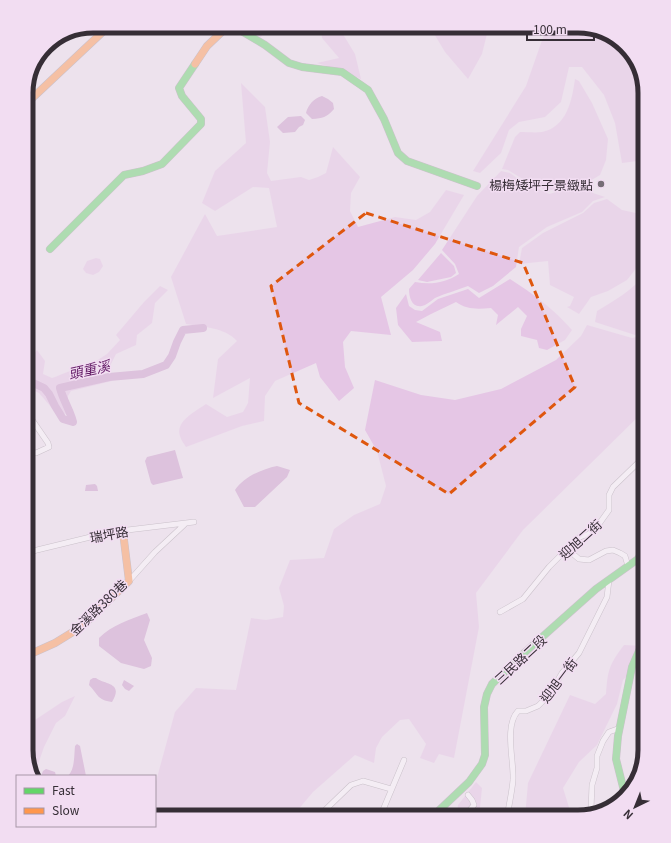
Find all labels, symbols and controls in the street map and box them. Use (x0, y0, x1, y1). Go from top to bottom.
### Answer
scale bar (527, 16, 594, 42)
text: 100 m (533, 20, 567, 37)
place label: 楊梅矮坪子景緻點 (489, 175, 593, 194)
marker: 楊梅矮坪子景緻點 (596, 179, 606, 189)
water label: 頭重溪 (66, 354, 114, 383)
street label: 迎旭二街 (554, 515, 606, 563)
street label: 瑞坪路 (88, 521, 130, 547)
street label: 金溪路380巷 (65, 575, 131, 639)
street label: 三民路二段 (490, 630, 550, 688)
street label: 迎旭一街 (535, 654, 581, 706)
legend (16, 775, 156, 827)
text: Fast (52, 781, 75, 798)
north arrow (615, 787, 655, 827)
text: Slow (52, 801, 80, 818)
text: N (619, 806, 636, 824)

